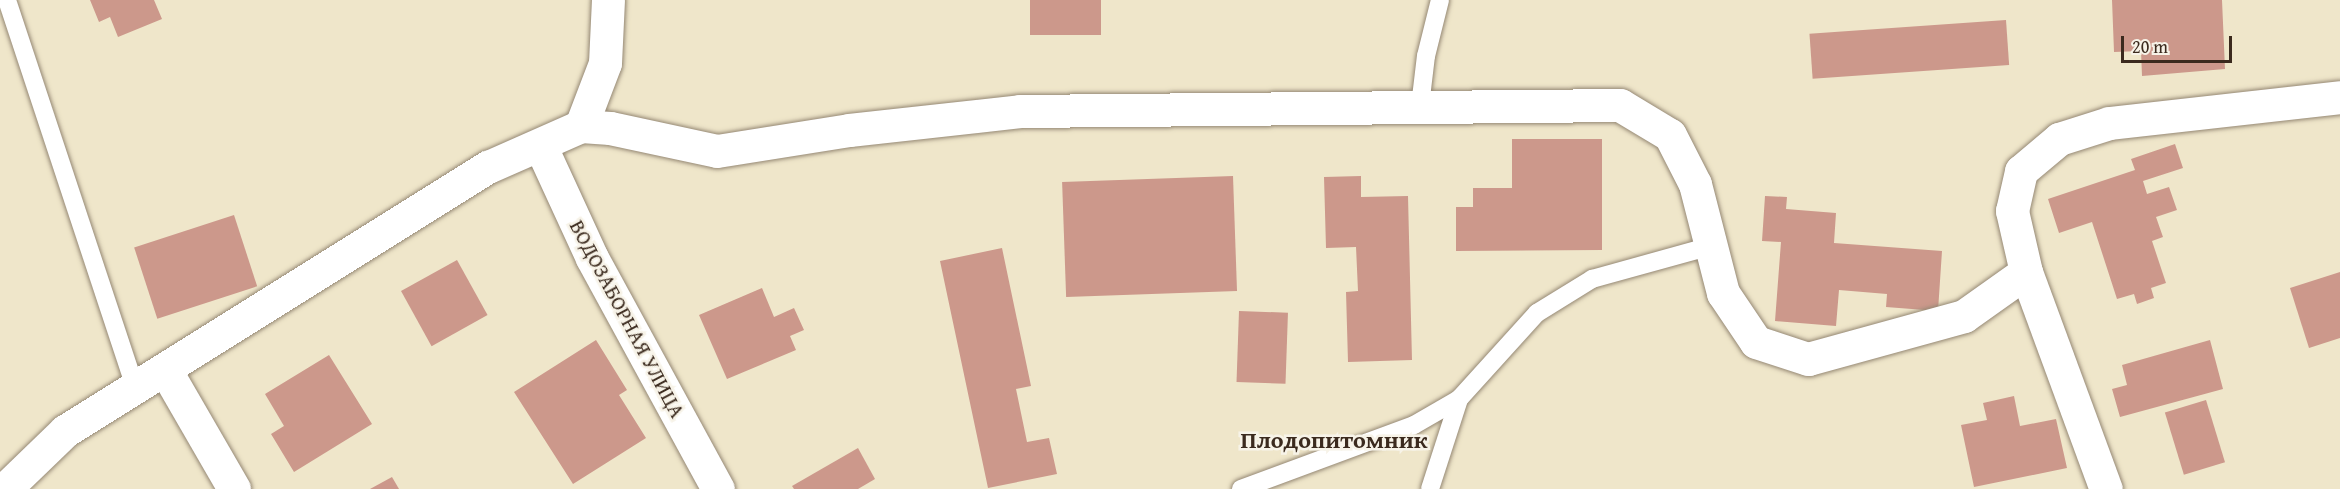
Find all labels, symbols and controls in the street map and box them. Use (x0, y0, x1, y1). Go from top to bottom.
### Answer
scale bar (2124, 24, 2235, 62)
text: 20 m (2132, 33, 2168, 60)
street label: ВОДОЗАБОРНАЯ УЛИЦА (564, 216, 690, 422)
district label: Плодопитомник (1240, 426, 1428, 454)

